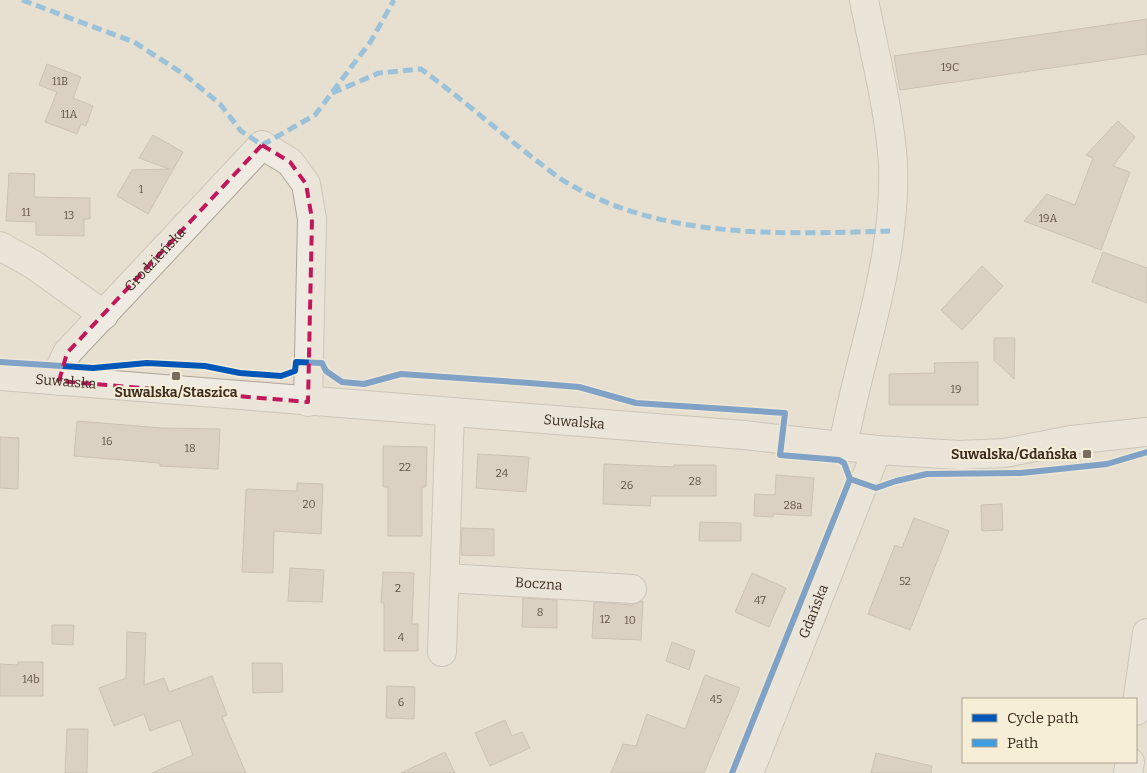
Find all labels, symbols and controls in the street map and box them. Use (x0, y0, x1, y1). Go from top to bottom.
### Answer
house number: 19C (941, 61, 959, 74)
house number: 11B (52, 75, 68, 88)
house number: 11A (61, 108, 78, 121)
house number: 1 (139, 183, 144, 196)
house number: 11 (22, 206, 31, 219)
house number: 13 (64, 209, 74, 222)
house number: 19A (1039, 212, 1058, 225)
street label: Grodzieńska (121, 224, 190, 295)
marker: Suwalska/Staszica (170, 370, 182, 382)
street label: Suwalska (35, 371, 97, 393)
house number: 19 (951, 383, 961, 396)
place label: Suwalska/Staszica (114, 384, 238, 401)
street label: Suwalska (543, 411, 606, 433)
house number: 16 (102, 435, 112, 448)
house number: 18 (184, 442, 196, 455)
place label: Suwalska/Gdańska (951, 446, 1077, 463)
marker: Suwalska/Gdańska (1081, 448, 1093, 460)
house number: 22 (399, 461, 411, 474)
house number: 24 (496, 467, 509, 480)
house number: 28 (689, 475, 701, 488)
house number: 26 (621, 479, 633, 492)
house number: 20 (302, 498, 316, 511)
house number: 28a (784, 499, 802, 512)
street label: Boczna (515, 574, 563, 594)
house number: 52 (899, 575, 911, 588)
house number: 2 (395, 582, 401, 595)
street label: Gdańska (795, 582, 832, 641)
house number: 47 (754, 594, 766, 607)
house number: 8 (537, 606, 543, 619)
house number: 12 (600, 613, 610, 626)
house number: 10 (624, 614, 636, 627)
house number: 4 (398, 631, 405, 644)
house number: 14b (22, 673, 40, 686)
house number: 45 (710, 693, 722, 706)
house number: 6 (398, 696, 404, 709)
legend (962, 698, 1137, 763)
text: Cycle path (1007, 709, 1079, 727)
text: Path (1007, 734, 1039, 752)

